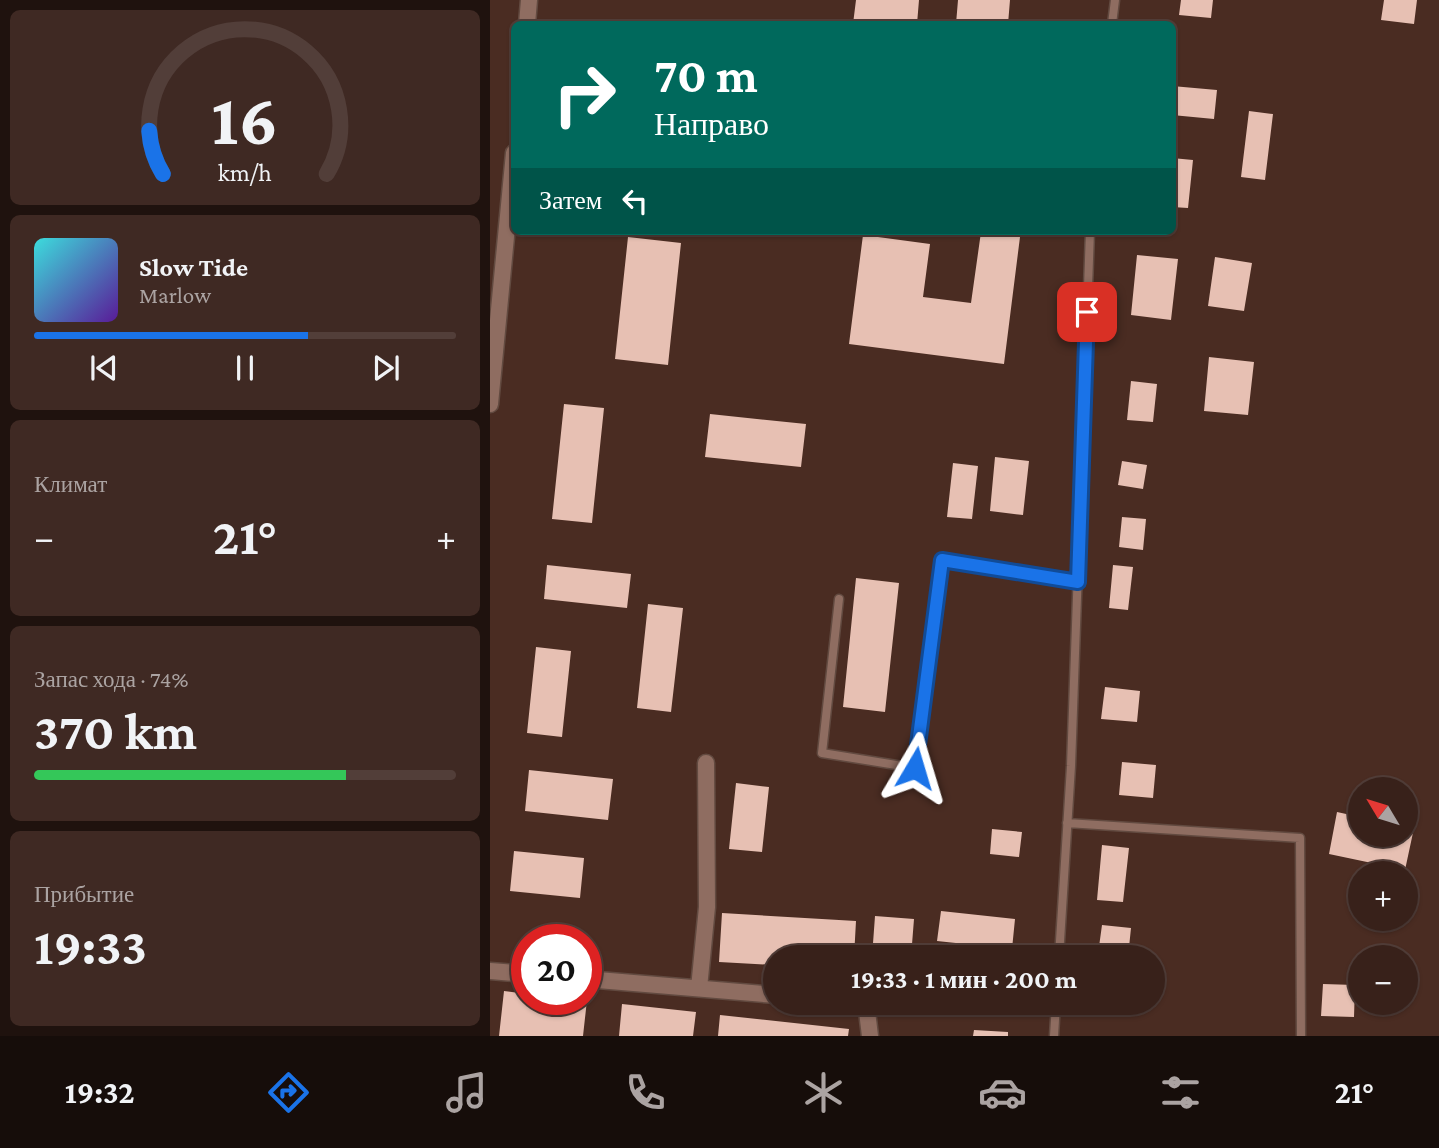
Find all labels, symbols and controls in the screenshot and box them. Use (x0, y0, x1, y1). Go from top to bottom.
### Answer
text: 70 m (654, 48, 758, 103)
icon: right (539, 49, 630, 140)
text: 16 (212, 79, 278, 160)
text: Направо (654, 106, 769, 142)
text: km/h (218, 158, 272, 185)
icon: left (616, 182, 654, 220)
text: Затем (539, 186, 602, 215)
text: Slow Tide (139, 253, 248, 282)
text: Marlow (139, 282, 211, 308)
pin (1057, 282, 1117, 342)
icon: arrive (1068, 293, 1106, 331)
icon: previous (85, 349, 123, 387)
icon: pause (226, 349, 264, 387)
icon: next (367, 349, 405, 387)
text: Климат (34, 471, 107, 497)
text: 21° (213, 507, 277, 565)
text: − (34, 516, 54, 558)
text: + (436, 516, 456, 558)
text: Запас хода · 74% (34, 666, 189, 692)
text: 370 km (34, 702, 197, 760)
position arrow (878, 731, 952, 805)
north arrow (1348, 777, 1418, 847)
map controls (1348, 777, 1418, 1015)
button: + (1348, 861, 1418, 931)
text: Прибытие (34, 881, 134, 907)
text: 19:33 (34, 917, 147, 975)
speed limit sign: 20 (511, 924, 602, 1015)
button: − (1348, 945, 1418, 1015)
text: 19:33 · 1 мин · 200 m (851, 965, 1077, 994)
icon: directions (264, 1068, 313, 1117)
icon: music (442, 1068, 491, 1117)
icon: phone (621, 1068, 670, 1117)
icon: climate (799, 1068, 848, 1117)
icon: car (978, 1068, 1027, 1117)
icon: filters (1156, 1068, 1205, 1117)
text: 19:32 (65, 1074, 135, 1110)
text: 21° (1334, 1074, 1374, 1110)

